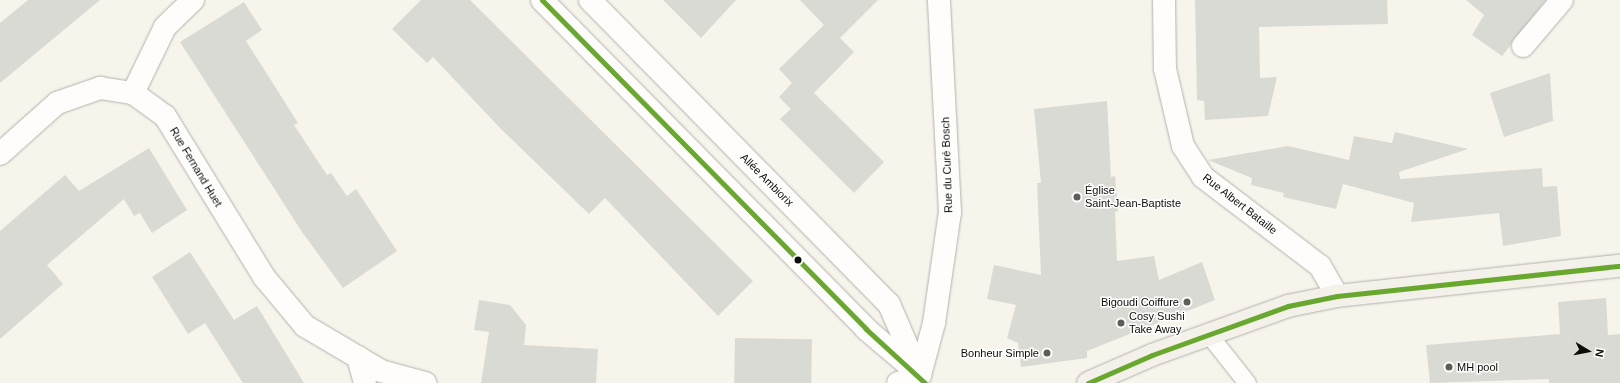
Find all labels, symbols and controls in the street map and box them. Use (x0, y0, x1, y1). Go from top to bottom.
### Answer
street label: Rue du Curé Bosch (939, 117, 955, 213)
street label: Rue Fernand Huet (167, 125, 225, 209)
street label: Allée Ambiorix (737, 150, 797, 210)
street label: Rue Albert Bataille (1200, 171, 1280, 237)
place label: Église Saint-Jean-Baptiste (1085, 184, 1181, 210)
marker: Église Saint-Jean-Baptiste (1072, 192, 1082, 202)
unlabelled marker (793, 255, 803, 265)
place label: Bigoudi Coiffure (1101, 295, 1179, 309)
marker: Bigoudi Coiffure (1182, 297, 1192, 307)
place label: Cosy Sushi Take Away (1129, 310, 1185, 336)
marker: Cosy Sushi Take Away (1116, 318, 1126, 328)
north arrow (1568, 331, 1608, 371)
place label: Bonheur Simple (961, 346, 1039, 360)
marker: Bonheur Simple (1042, 348, 1052, 358)
text: N (1593, 348, 1606, 358)
place label: MH pool (1457, 360, 1498, 374)
marker: MH pool (1444, 362, 1454, 372)

